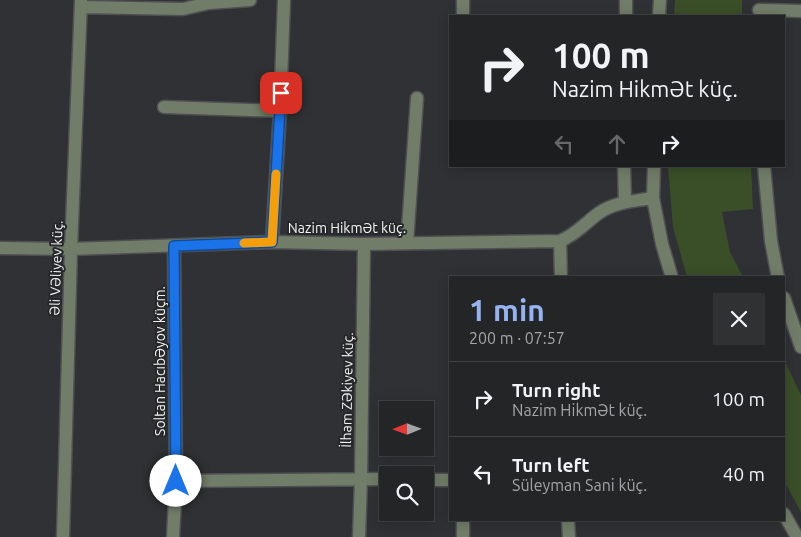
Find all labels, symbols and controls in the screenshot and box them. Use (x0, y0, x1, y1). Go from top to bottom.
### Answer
icon: right (469, 35, 534, 100)
text: 100 m (552, 35, 650, 75)
pin (260, 72, 302, 114)
text: Nazim Hikmət küç. (552, 76, 738, 101)
icon: arrive (267, 79, 295, 107)
icon: left (550, 130, 578, 158)
icon: ahead (603, 130, 631, 158)
icon: right (656, 130, 684, 158)
street label: Əli Vəliyev küç. (46, 220, 66, 316)
street label: Nazim Hikmət küç. (288, 220, 406, 236)
street label: Soltan Hacıbəyov küçm. (152, 286, 168, 436)
text: 1 min (469, 293, 545, 327)
button: close (713, 293, 765, 345)
text: 200 m · 07:57 (469, 329, 565, 347)
street label: İlham Zəkiyev küç. (338, 332, 356, 448)
text: Turn right (512, 379, 600, 401)
icon: right (469, 385, 497, 413)
text: 100 m (712, 388, 765, 410)
north arrow (379, 401, 434, 456)
map controls (379, 401, 434, 521)
text: Nazim Hikmət küç. (512, 401, 647, 419)
position arrow (149, 454, 201, 506)
text: Turn left (512, 454, 590, 476)
icon: left (469, 460, 497, 488)
text: 40 m (723, 463, 765, 485)
button: search (379, 466, 434, 521)
text: Süleyman Sani küç. (512, 476, 647, 494)

